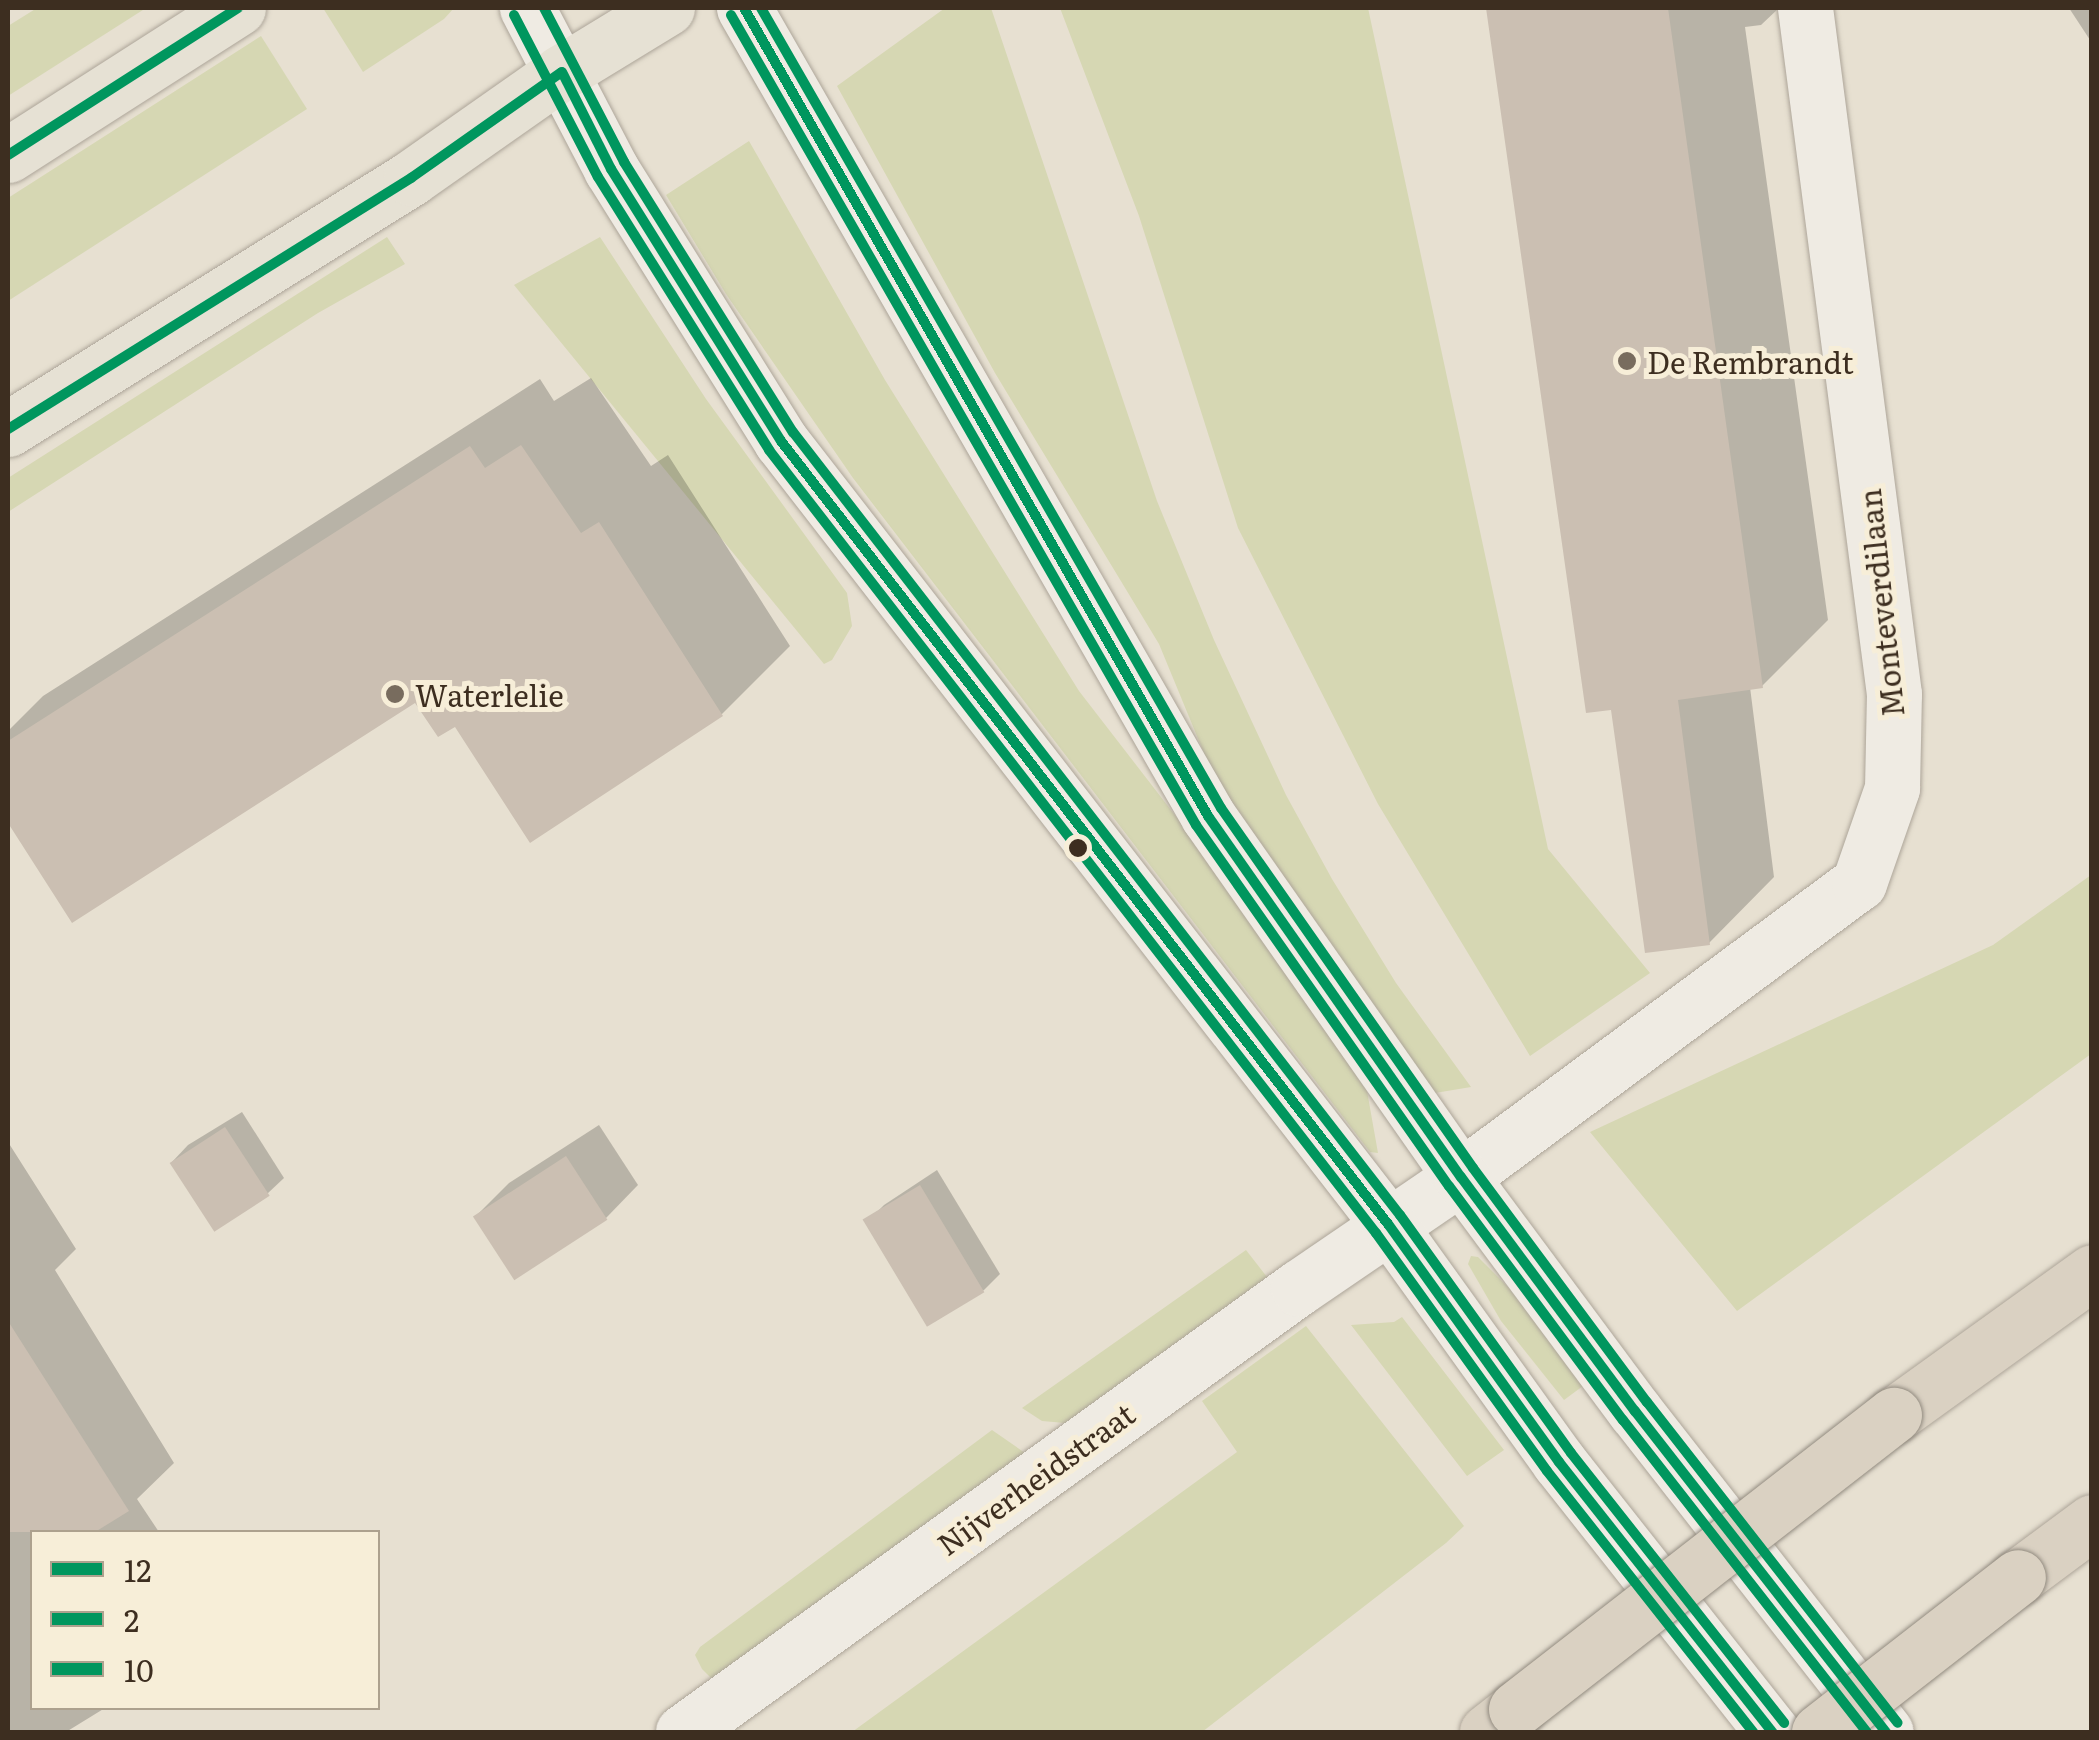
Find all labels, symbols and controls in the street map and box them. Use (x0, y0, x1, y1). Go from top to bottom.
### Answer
place label: De Rembrandt (1647, 343, 1854, 379)
marker: De Rembrandt (1616, 350, 1638, 372)
street label: Monteverdilaan (1850, 487, 1910, 719)
place label: Waterlelie (415, 676, 564, 712)
marker: Waterlelie (384, 683, 406, 705)
unlabelled marker (1068, 838, 1088, 858)
street label: Nijverheidstraat (929, 1394, 1141, 1562)
legend (30, 1530, 380, 1710)
text: 12 (124, 1547, 151, 1591)
text: 2 (124, 1597, 139, 1641)
text: 10 (124, 1647, 154, 1691)

